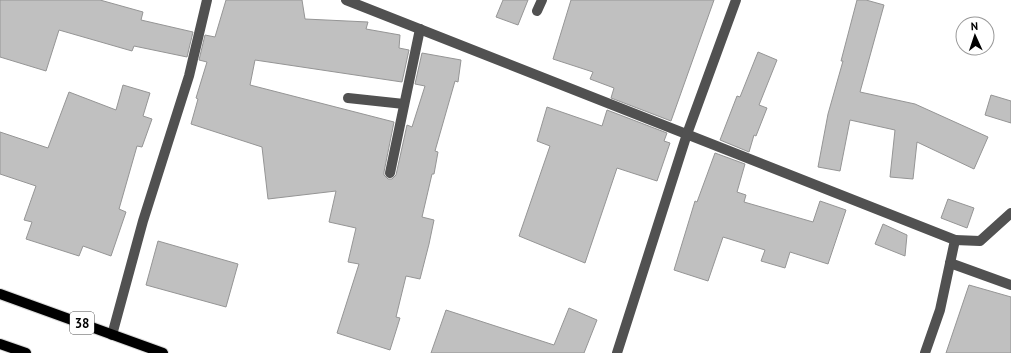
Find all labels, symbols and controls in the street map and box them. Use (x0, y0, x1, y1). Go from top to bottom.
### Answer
north arrow (955, 16, 995, 56)
text: N (970, 19, 978, 33)
road number: 38 (70, 312, 94, 334)

